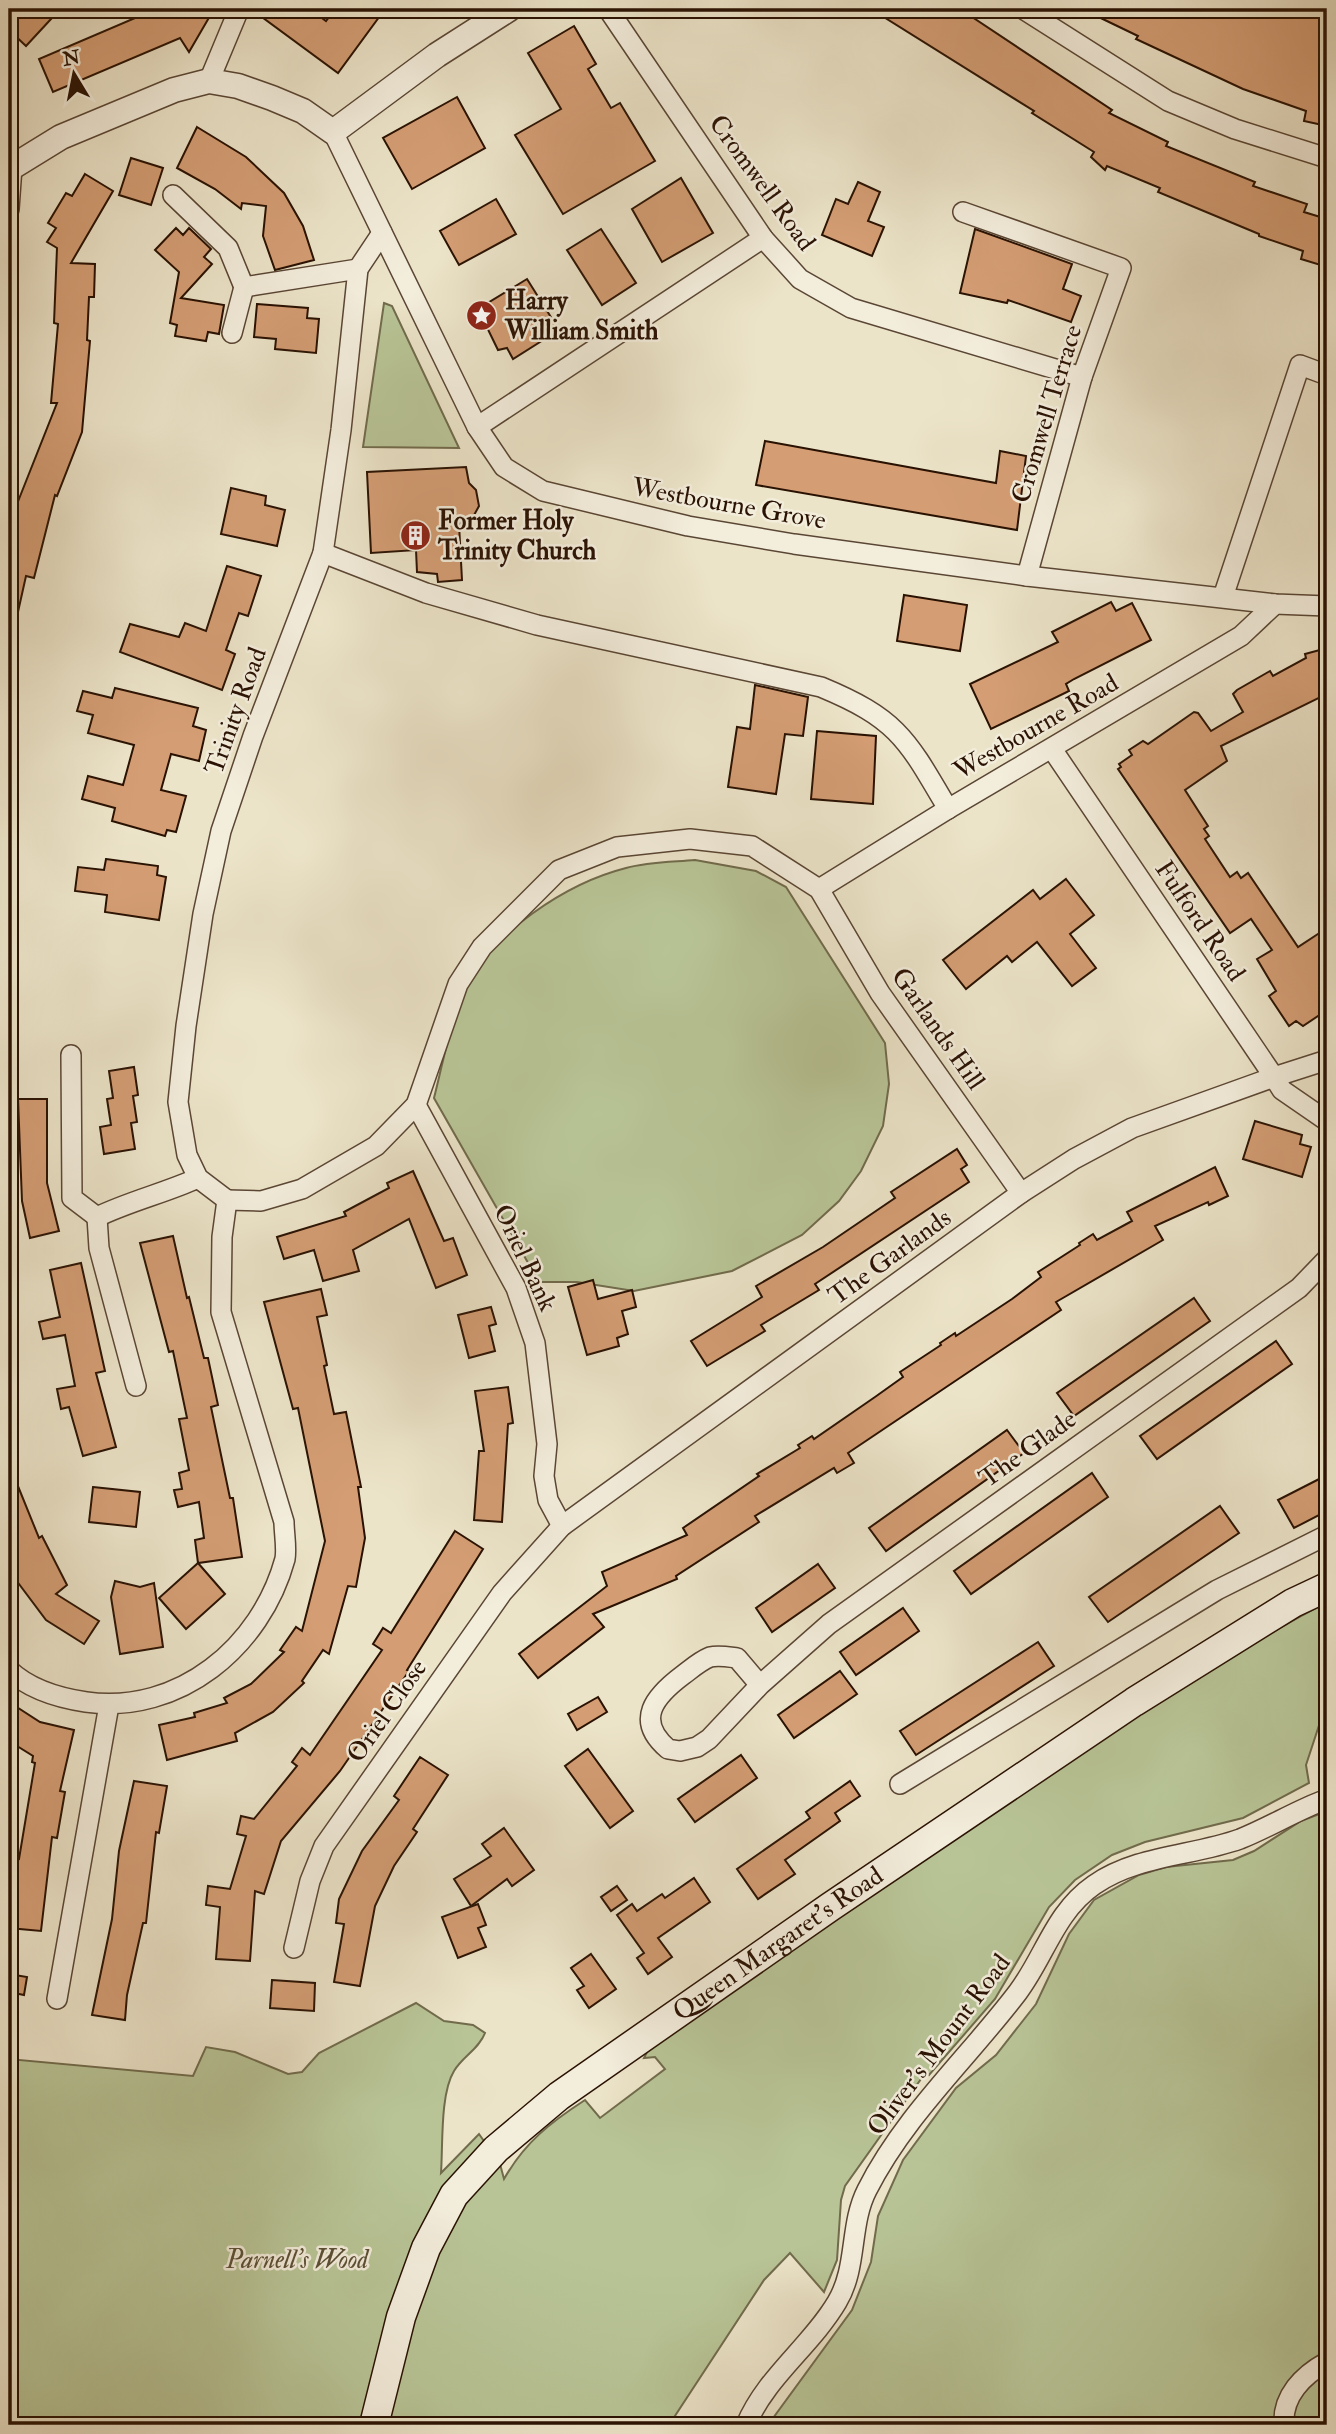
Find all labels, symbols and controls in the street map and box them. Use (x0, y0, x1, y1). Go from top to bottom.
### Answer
north arrow (38, 38, 108, 108)
text: N (60, 45, 83, 72)
street label: Cromwell Road (702, 109, 822, 258)
place label: Harry William Smith (504, 285, 659, 347)
place icon: Harry William Smith (465, 299, 499, 333)
street label: Cromwell Terrace (1005, 321, 1089, 507)
street label: Westbourne Grove (629, 471, 828, 537)
place label: Former Holy Trinity Church (437, 505, 597, 568)
building icon: Former Holy Trinity Church (398, 519, 432, 553)
street label: Trinity Road (198, 643, 274, 779)
street label: Westbourne Road (947, 667, 1124, 788)
street label: Fulford Road (1148, 855, 1252, 988)
street label: Garlands Hill (884, 962, 992, 1096)
street label: Oriel Bank (486, 1199, 564, 1317)
street label: The Garlands (822, 1202, 958, 1312)
street label: The Glade (973, 1403, 1083, 1495)
street label: Oriel Close (340, 1653, 434, 1769)
street label: Queen Margaret's Road (667, 1860, 889, 2028)
street label: Oliver's Mount Road (860, 1948, 1018, 2142)
park label: Parnell's Wood (225, 2244, 370, 2276)

